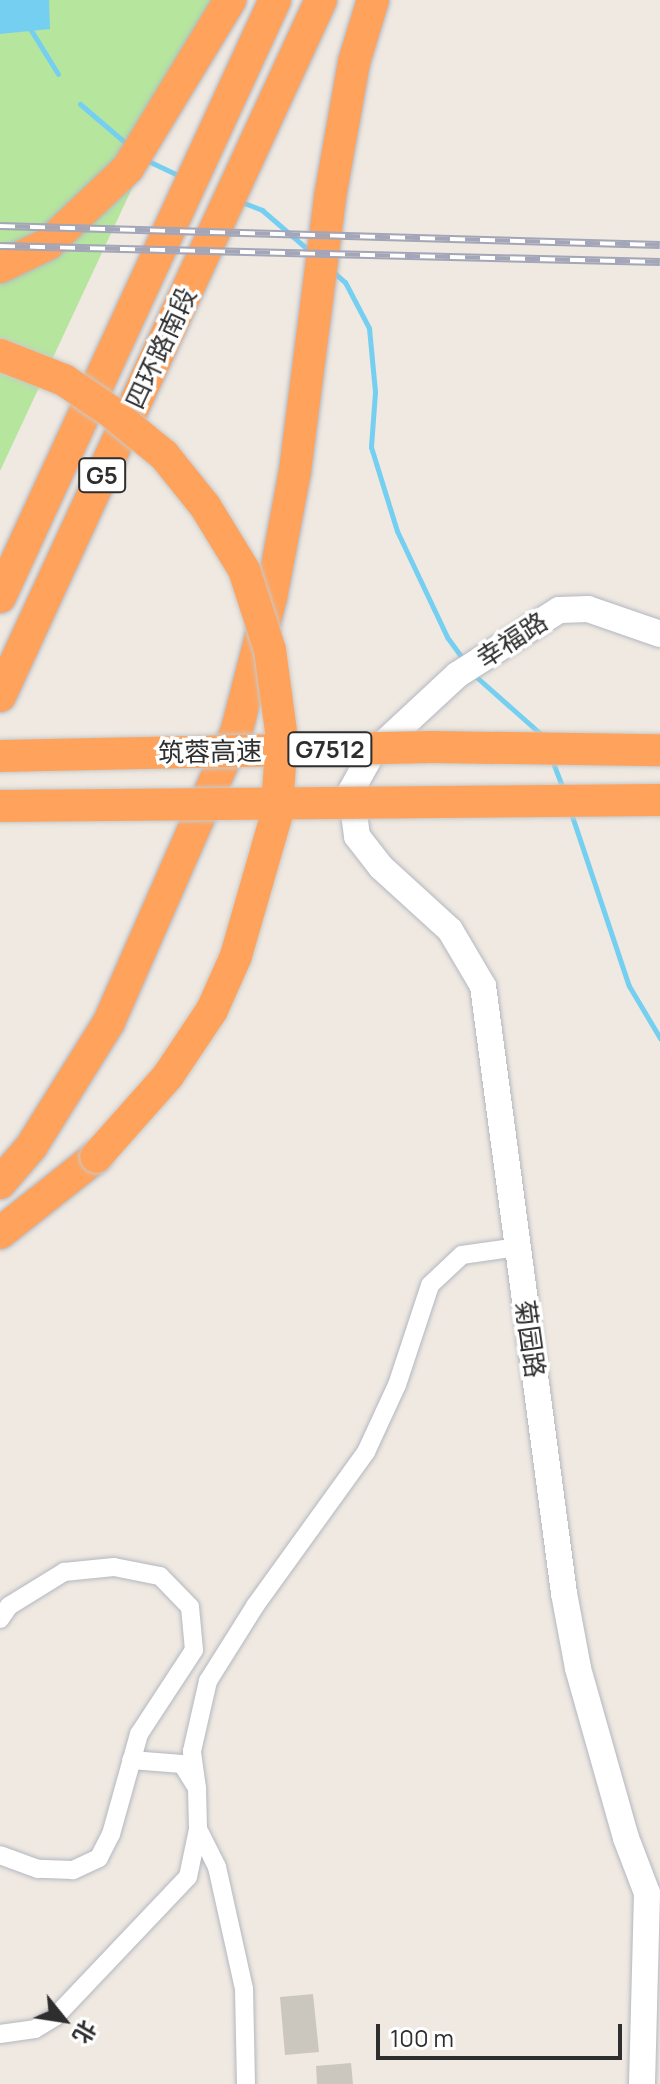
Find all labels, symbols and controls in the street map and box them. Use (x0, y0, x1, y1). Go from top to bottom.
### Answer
street label: 四环路南段 (119, 282, 203, 414)
road number: G5 (78, 455, 126, 495)
street label: 幸福路 (471, 606, 553, 674)
road number: G7512 (286, 729, 374, 769)
street label: 筑蓉高速 (158, 735, 262, 769)
street label: 菊园路 (509, 1298, 551, 1380)
north arrow (24, 1980, 104, 2060)
scale bar (380, 2008, 626, 2058)
text: 北 (66, 2015, 103, 2049)
text: 100 m (390, 2021, 454, 2054)

